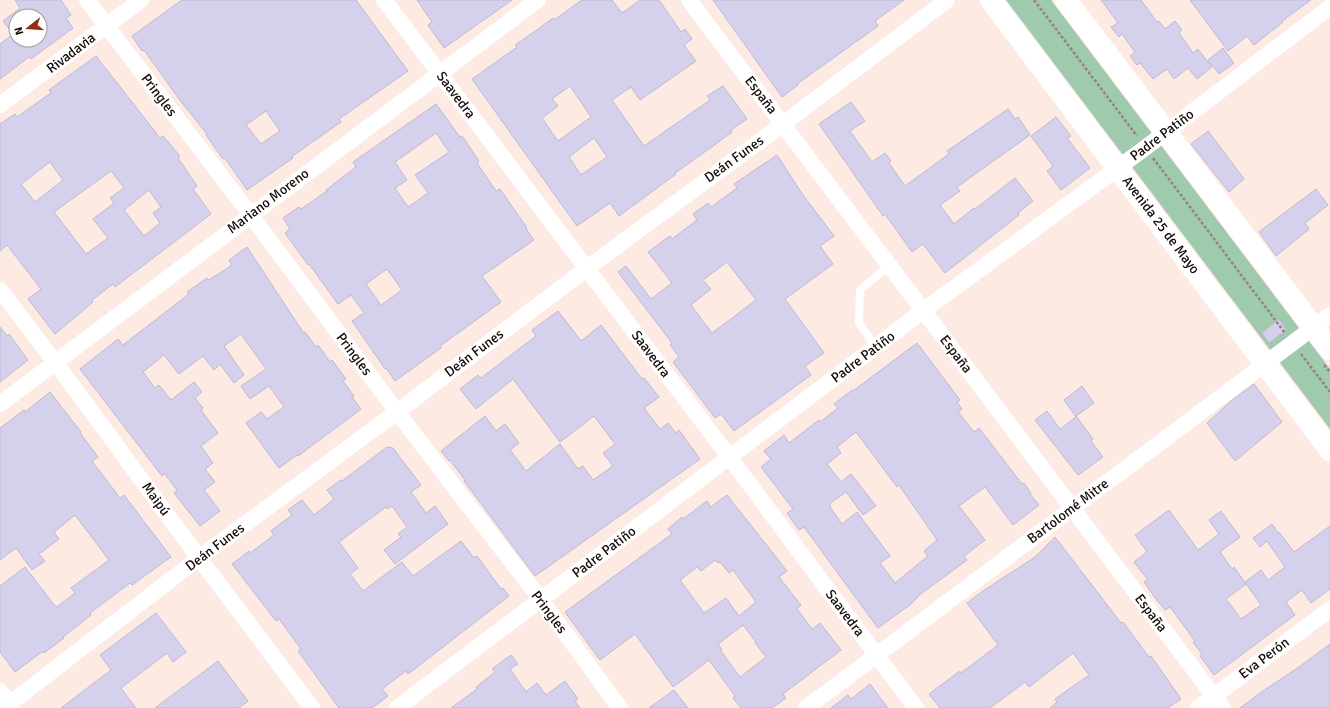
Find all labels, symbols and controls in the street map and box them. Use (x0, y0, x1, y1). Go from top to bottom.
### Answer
north arrow (8, 8, 48, 48)
text: N (12, 25, 26, 36)
street label: Rivadavia (43, 29, 99, 77)
street label: Saavedra (433, 68, 479, 122)
street label: Pringles (137, 70, 181, 120)
street label: España (741, 73, 781, 117)
street label: Padre Patiño (1127, 106, 1197, 164)
street label: Deán Funes (701, 132, 767, 186)
street label: Mariano Moreno (224, 165, 312, 237)
street label: Avenida 25 de Mayo (1119, 173, 1203, 277)
street label: Deán Funes (441, 325, 507, 381)
street label: Saavedra (628, 327, 674, 381)
street label: Padre Patiño (828, 328, 898, 386)
street label: Pringles (332, 329, 376, 379)
street label: España (936, 332, 976, 376)
street label: Bartolomé Mitre (1024, 475, 1112, 547)
street label: Maipú (138, 479, 174, 519)
street label: Deán Funes (182, 519, 248, 575)
street label: Padre Patiño (569, 523, 639, 581)
street label: Saavedra (822, 586, 868, 640)
street label: Pringles (527, 587, 571, 637)
street label: España (1131, 591, 1171, 635)
street label: Eva Perón (1235, 634, 1293, 682)

